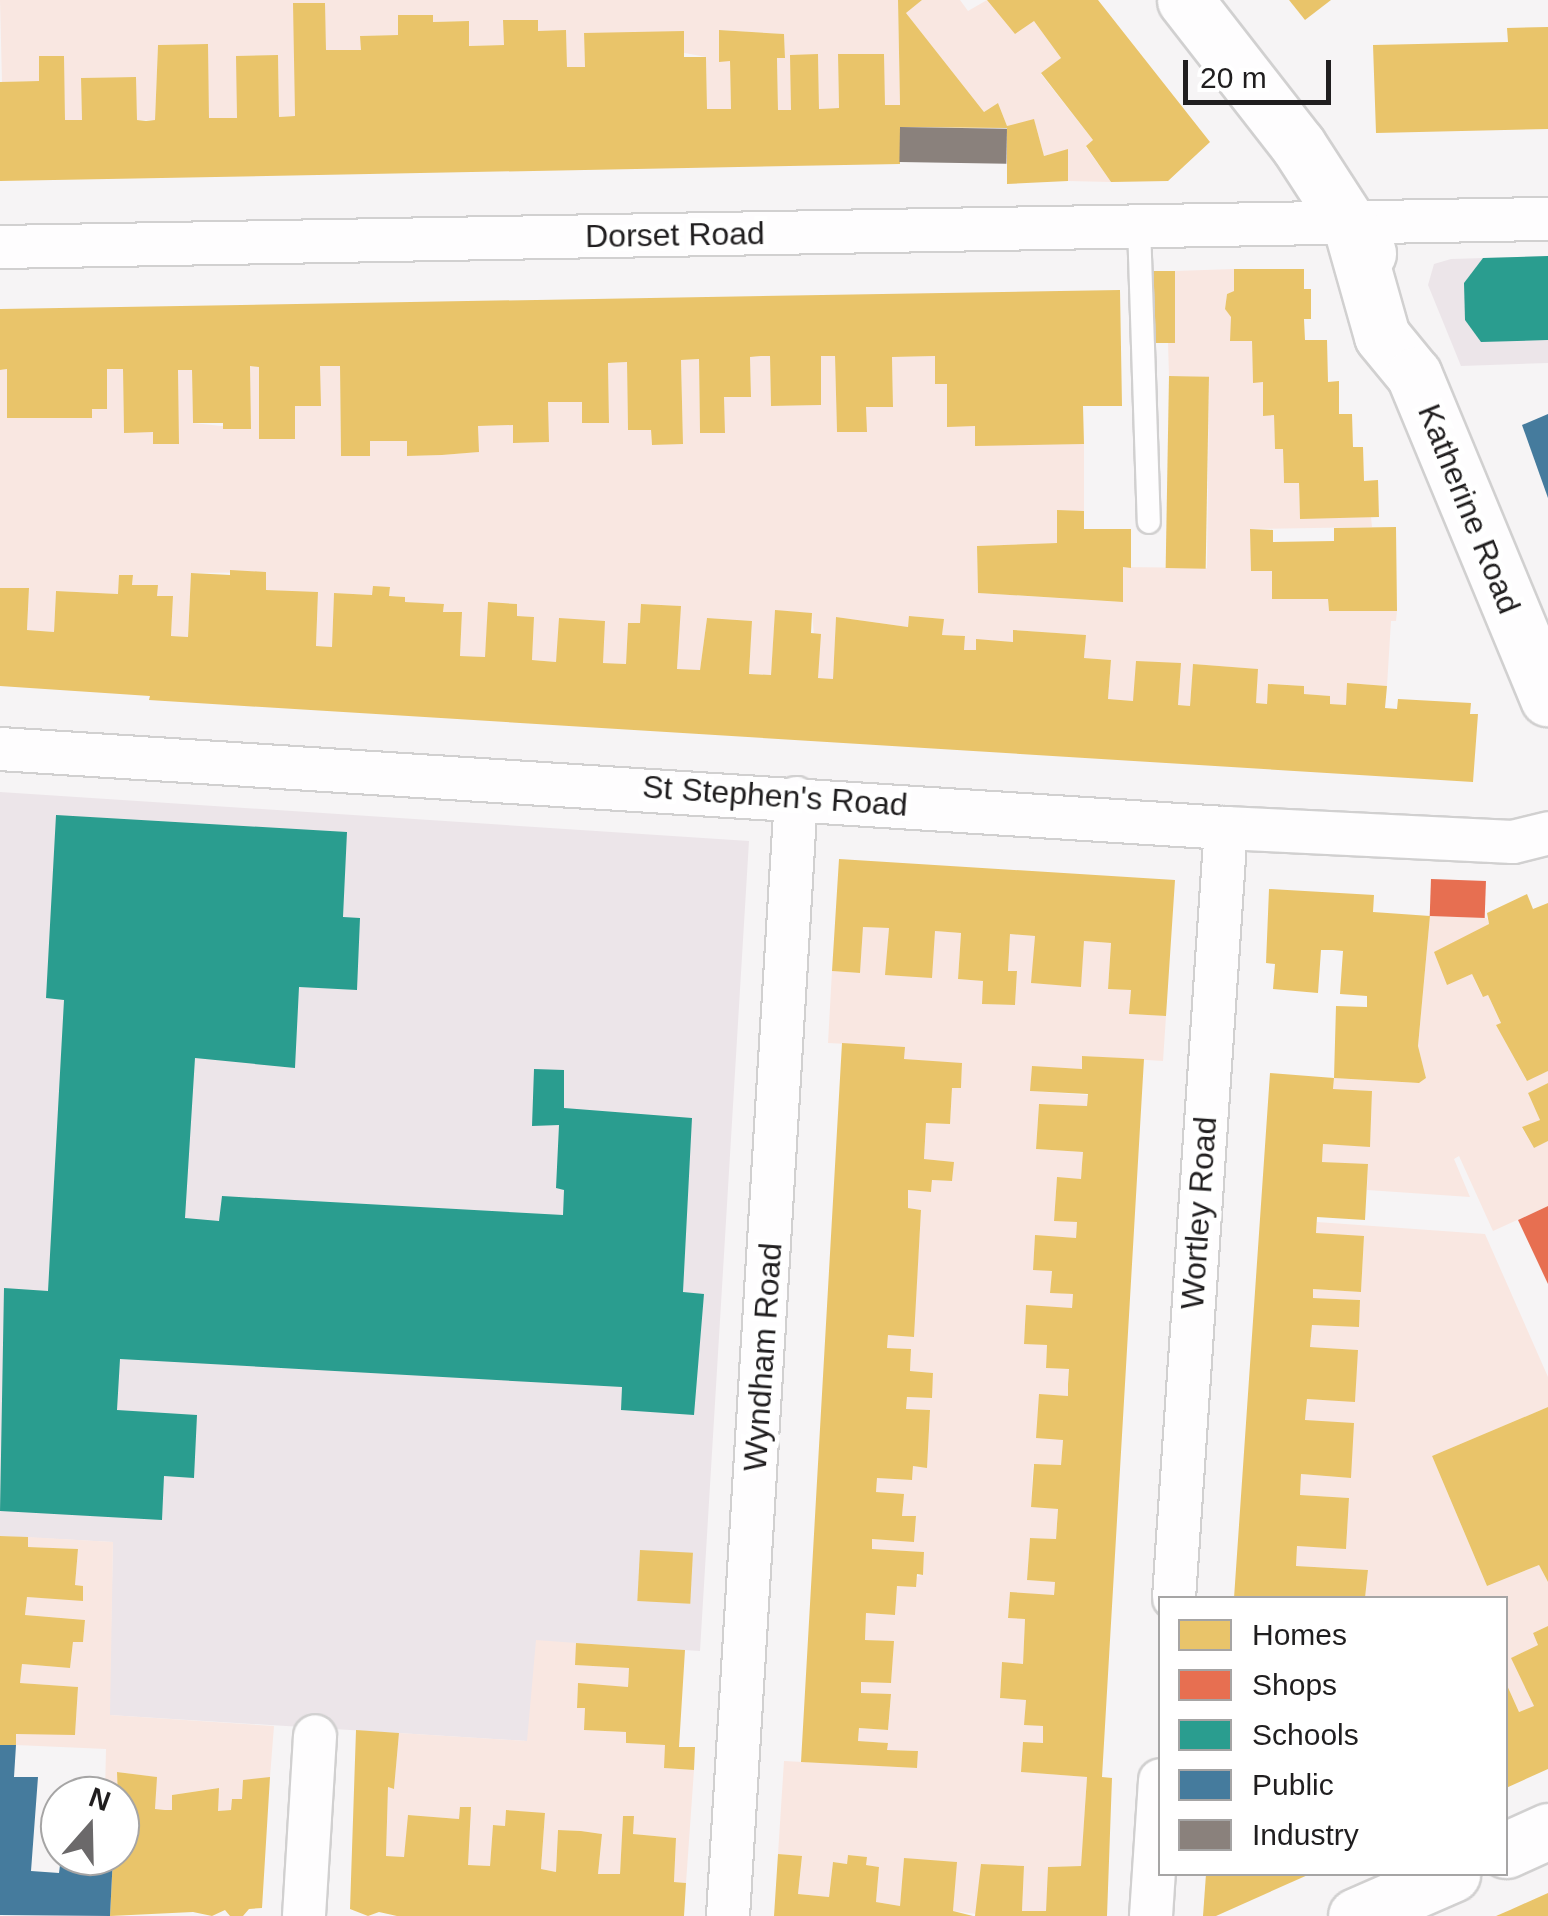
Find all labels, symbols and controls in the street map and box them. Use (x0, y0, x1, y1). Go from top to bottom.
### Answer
scale bar (1188, 40, 1336, 102)
text: 20 m (1200, 61, 1267, 94)
street label: Dorset Road (585, 214, 765, 256)
street label: Katherine Road (1410, 399, 1528, 619)
street label: St Stephen's Road (641, 768, 909, 824)
street label: Wortley Road (1173, 1115, 1225, 1311)
street label: Wyndham Road (736, 1241, 790, 1473)
legend (1158, 1596, 1508, 1876)
text: Homes (1252, 1618, 1347, 1651)
text: Shops (1252, 1668, 1337, 1701)
text: Schools (1252, 1718, 1359, 1751)
text: Public (1252, 1768, 1334, 1801)
north arrow (40, 1776, 140, 1876)
text: N (85, 1781, 115, 1817)
text: Industry (1252, 1818, 1359, 1851)

